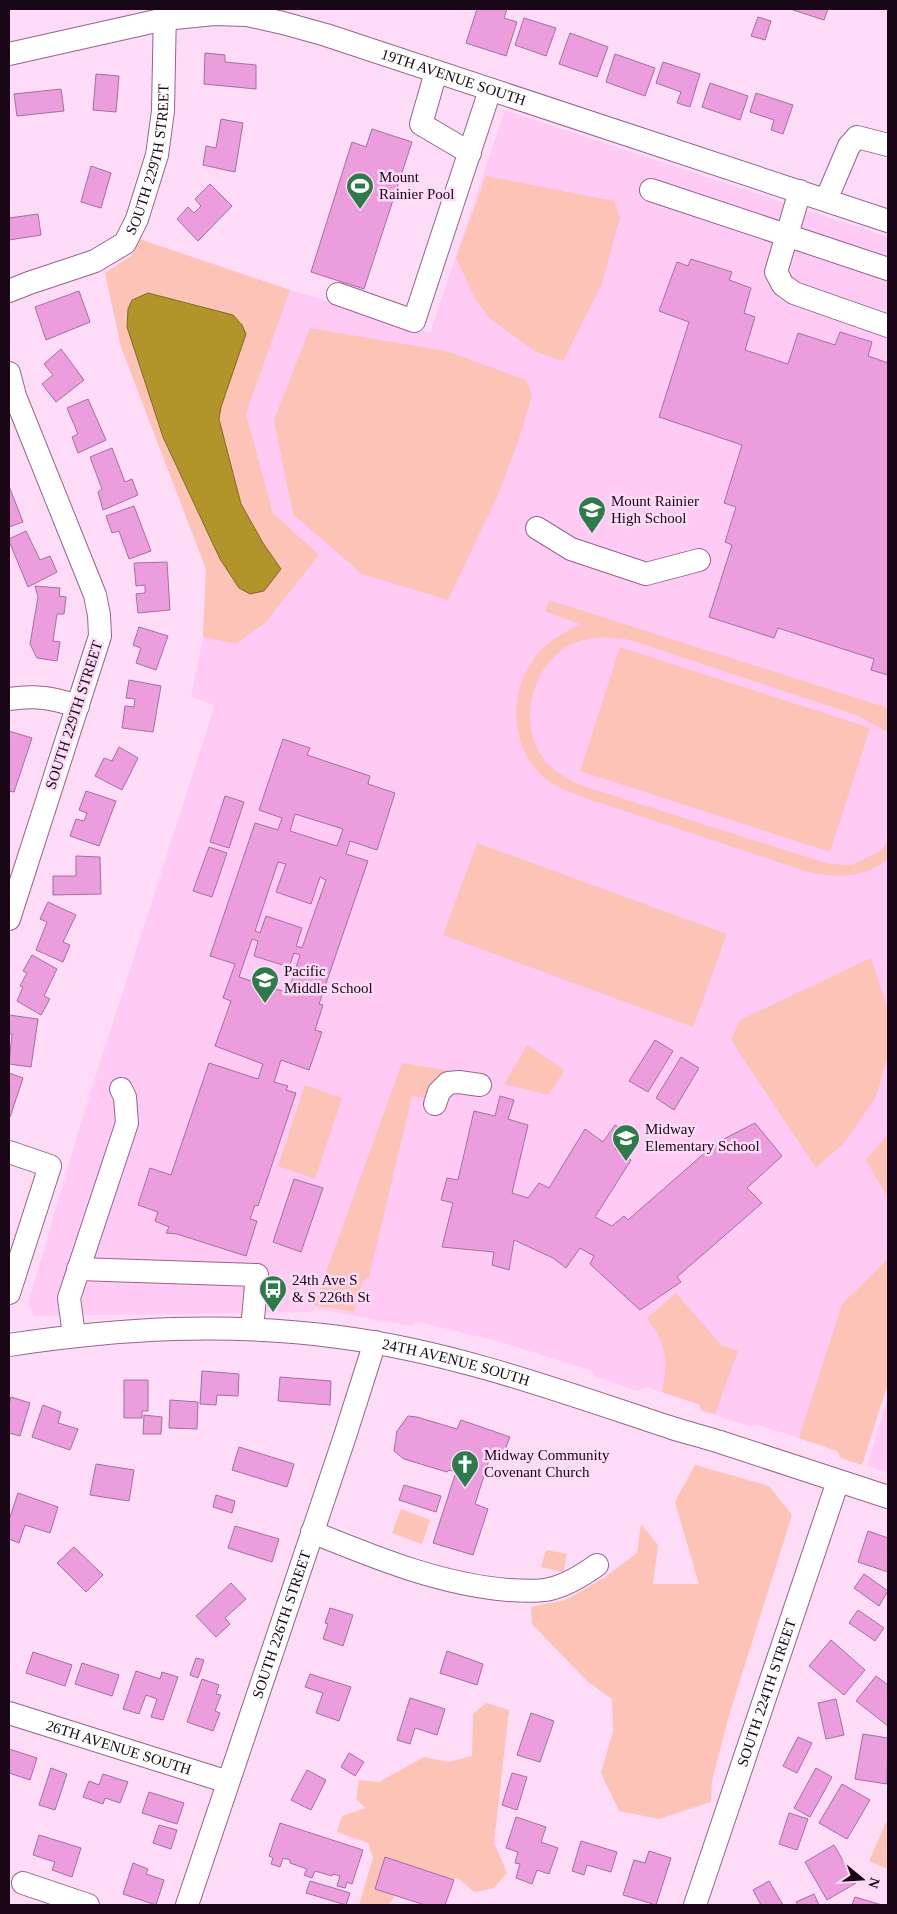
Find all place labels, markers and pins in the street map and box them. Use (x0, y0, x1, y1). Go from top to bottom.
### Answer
place label: Mount Rainier Pool (379, 169, 454, 202)
sports icon: Mount Rainier Pool (345, 171, 375, 210)
place label: Mount Rainier High School (611, 493, 699, 526)
school or university icon: Mount Rainier High School (577, 495, 607, 534)
place label: Pacific Middle School (284, 963, 373, 996)
school or university icon: Pacific Middle School (250, 965, 280, 1004)
place label: Midway Elementary School (645, 1121, 760, 1154)
school or university icon: Midway Elementary School (611, 1123, 641, 1162)
place label: 24th Ave S & S 226th St (292, 1272, 371, 1305)
bus stop icon: 24th Ave S & S 226th St (258, 1274, 288, 1313)
place label: Midway Community Covenant Church (484, 1447, 610, 1480)
church icon: Midway Community Covenant Church (450, 1449, 480, 1488)

